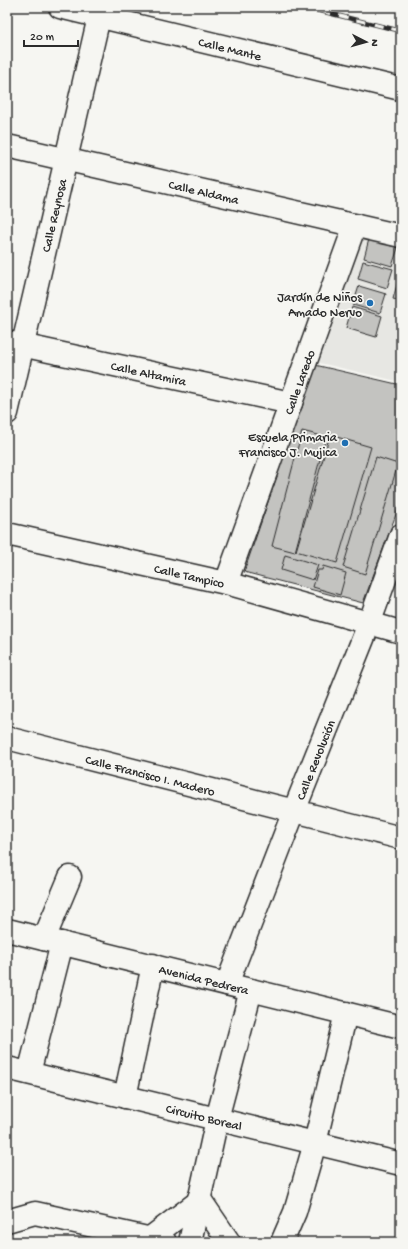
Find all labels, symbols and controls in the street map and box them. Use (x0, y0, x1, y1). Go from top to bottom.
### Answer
scale bar (24, 22, 78, 48)
north arrow (346, 22, 386, 62)
text: 20 m (30, 31, 55, 45)
street label: Calle Mante (197, 36, 263, 65)
text: N (368, 39, 380, 47)
street label: Calle Reynosa (40, 177, 71, 254)
street label: Calle Aldama (167, 178, 241, 209)
place label: Jardín de Niños Amado Nervo (277, 291, 363, 321)
marker: Jardín de Niños Amado Nervo (365, 298, 375, 308)
street label: Calle Laredo (282, 348, 319, 417)
street label: Calle Altamira (109, 359, 188, 390)
place label: Escuela Primaria Francisco J. Mujica (238, 431, 338, 461)
marker: Escuela Primaria Francisco J. Mujica (340, 438, 350, 448)
street label: Calle Tampico (152, 562, 226, 592)
street label: Calle Revolución (294, 717, 340, 803)
street label: Calle Francisco I. Madero (83, 753, 216, 801)
street label: Avenida Pedrera (157, 963, 251, 999)
street label: Circuito Boreal (164, 1102, 243, 1135)

